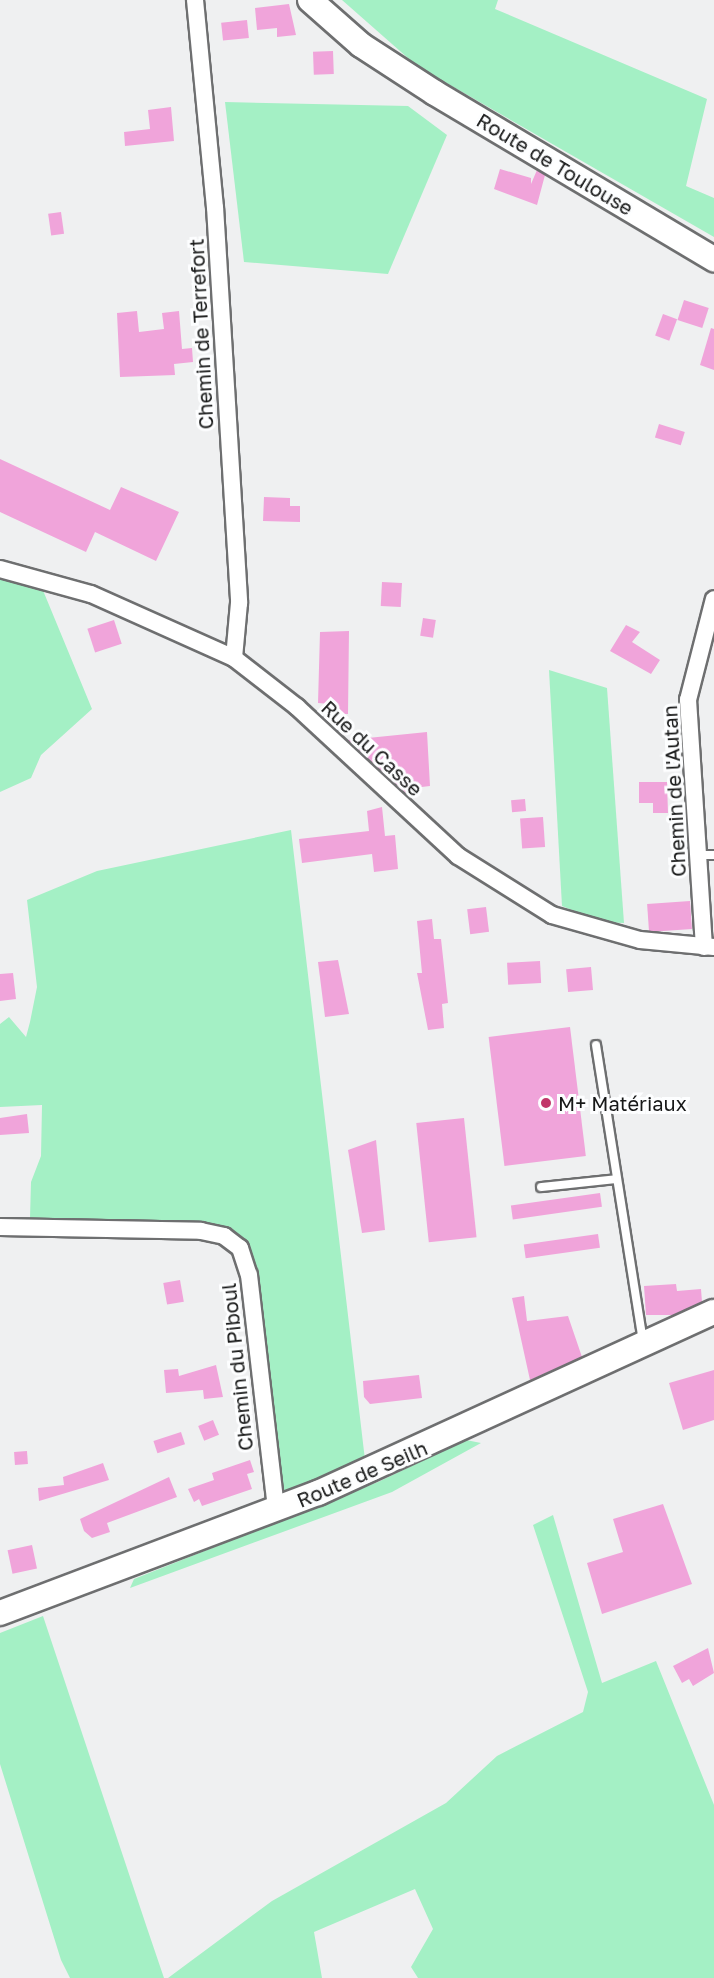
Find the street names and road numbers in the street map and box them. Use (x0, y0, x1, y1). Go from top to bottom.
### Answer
street label: Route de Toulouse (472, 108, 638, 220)
street label: Chemin de Terrefort (184, 238, 218, 430)
street label: Rue du Casse (317, 695, 427, 801)
street label: Chemin de l'Autan (658, 705, 690, 877)
street label: Chemin du Piboul (216, 1282, 258, 1452)
street label: Route de Seilh (293, 1436, 431, 1512)

